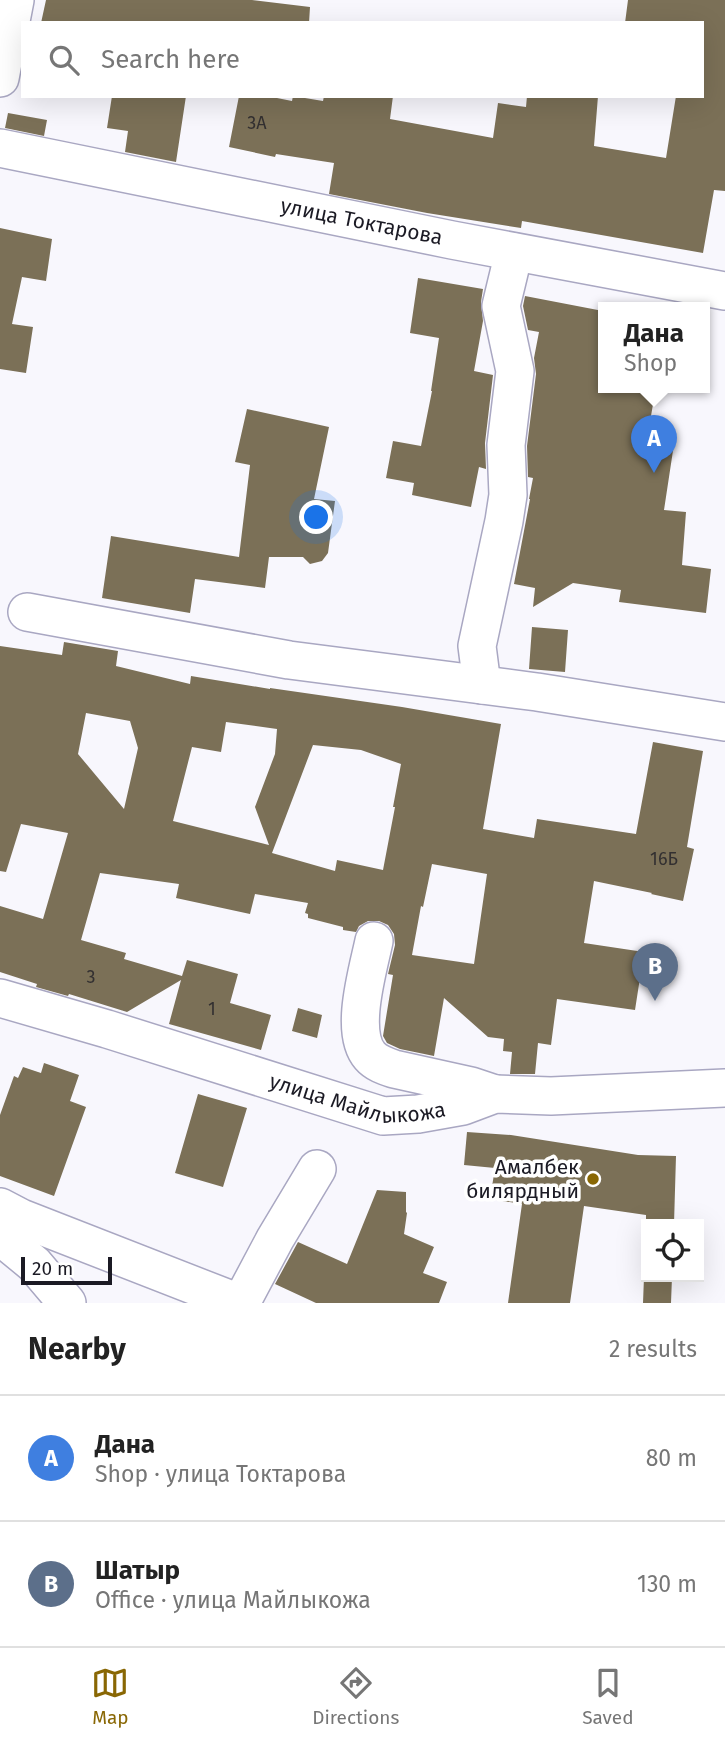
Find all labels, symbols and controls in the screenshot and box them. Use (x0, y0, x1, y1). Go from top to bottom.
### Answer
search box (21, 21, 704, 98)
icon: search (45, 41, 83, 79)
text: Search here (101, 44, 240, 75)
house number: 3А (247, 112, 267, 134)
street label: улица Токтарова (278, 192, 445, 251)
popup (598, 302, 710, 393)
text: Дана (624, 318, 684, 349)
text: Shop (624, 349, 677, 377)
pin: A (631, 415, 677, 473)
your location (299, 500, 333, 534)
house number: 16Б (650, 848, 678, 870)
pin: B (632, 943, 678, 1001)
house number: 3 (87, 966, 95, 988)
house number: 1 (208, 998, 216, 1020)
street label: улица Майлыкожа (266, 1068, 448, 1129)
place label: Амалбек билярдный (466, 1154, 579, 1204)
marker: Амалбек билярдный (585, 1171, 601, 1187)
map controls (641, 1219, 704, 1282)
button: locate (641, 1219, 704, 1282)
scale bar (21, 1254, 112, 1286)
text: 20 m (32, 1257, 73, 1280)
text: Nearby (28, 1331, 126, 1367)
text: 2 results (609, 1335, 697, 1363)
text: Дана (95, 1429, 155, 1460)
text: A (44, 1444, 58, 1472)
text: 80 m (646, 1444, 697, 1472)
text: Shop · улица Токтарова (95, 1460, 346, 1488)
text: Шатыр (95, 1555, 180, 1586)
text: B (44, 1570, 58, 1598)
text: 130 m (637, 1570, 697, 1598)
text: Office · улица Майлыкожа (95, 1586, 371, 1614)
tab: Map (91, 1664, 129, 1729)
tab: Directions (312, 1664, 399, 1729)
tab: Saved (582, 1664, 634, 1729)

